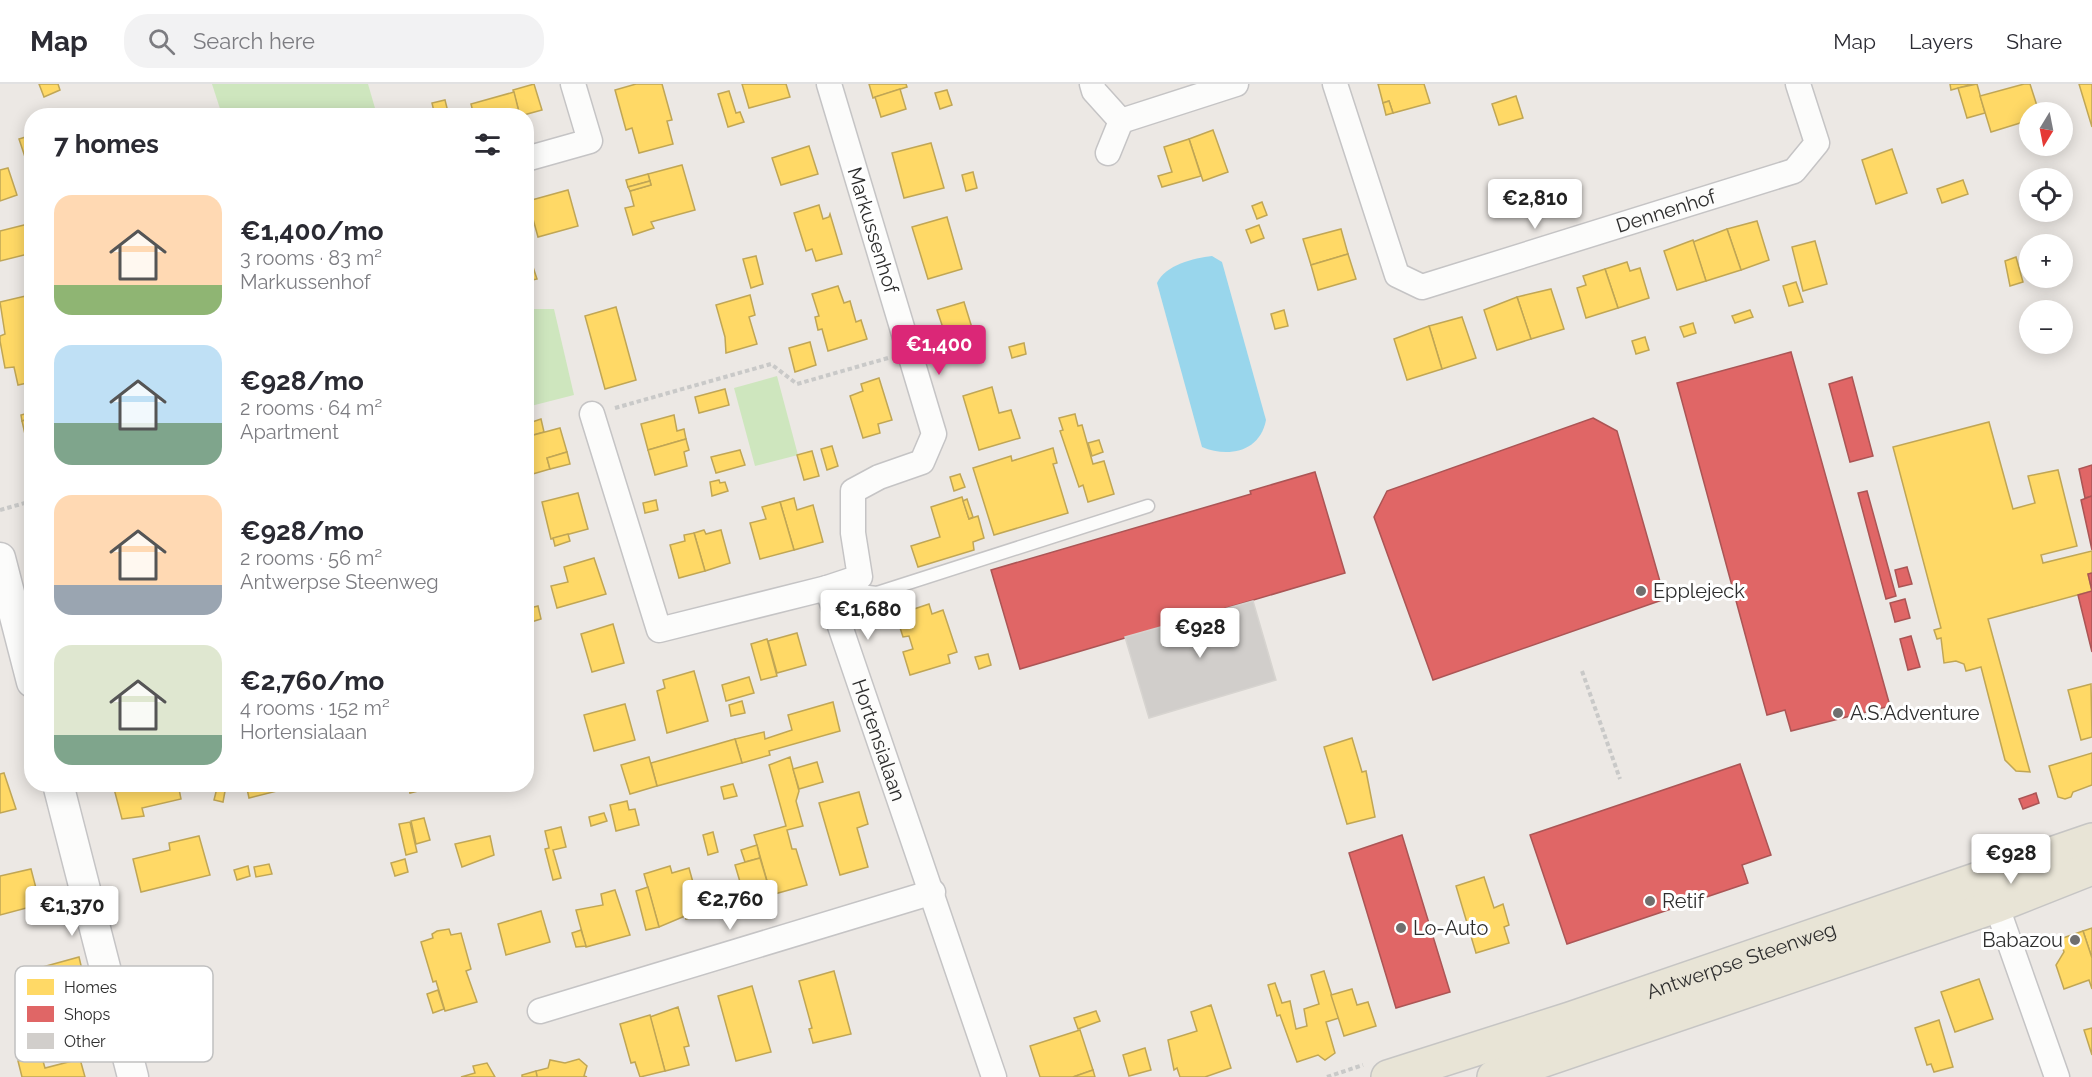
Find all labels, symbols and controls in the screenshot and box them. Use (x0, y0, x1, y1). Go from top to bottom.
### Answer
search box (124, 14, 544, 68)
text: Map (30, 25, 88, 58)
icon: search (145, 25, 178, 58)
text: Search here (193, 28, 315, 54)
text: Map (1833, 29, 1876, 54)
text: Layers (1909, 29, 1973, 54)
text: Share (2006, 29, 2062, 54)
north arrow (2019, 102, 2073, 156)
map controls (2019, 102, 2073, 354)
icon: filters (471, 128, 504, 161)
text: 7 homes (54, 129, 159, 159)
street label: Markussenhof (842, 164, 904, 297)
button: locate (2019, 168, 2073, 222)
pin: €2,810 (1486, 179, 1584, 230)
street label: Dennenhof (1613, 184, 1720, 238)
text: €2,810 (1502, 186, 1568, 210)
text: €1,400/mo (240, 216, 383, 246)
icon: home (102, 219, 174, 291)
button: + (2019, 234, 2073, 288)
text: 3 rooms · 83 m² (240, 246, 382, 270)
text: Markussenhof (240, 270, 371, 294)
button: − (2019, 300, 2073, 354)
pin: €1,400 (890, 325, 988, 376)
text: €1,400 (906, 332, 972, 356)
text: €928/mo (240, 366, 364, 396)
icon: home (102, 369, 174, 441)
text: 2 rooms · 64 m² (240, 396, 382, 420)
text: Apartment (240, 420, 339, 444)
text: €928/mo (240, 516, 364, 546)
icon: home (102, 519, 174, 591)
text: 2 rooms · 56 m² (240, 546, 382, 570)
text: Antwerpse Steenweg (240, 570, 439, 594)
place label: Epplejeck (1653, 579, 1745, 603)
marker: Epplejeck (1634, 584, 1648, 598)
pin: €1,680 (819, 590, 917, 641)
text: €1,680 (835, 597, 901, 621)
pin: €928 (1164, 608, 1236, 659)
text: €928 (1174, 615, 1226, 639)
text: €2,760/mo (240, 666, 384, 696)
icon: home (102, 669, 174, 741)
street label: Hortensialaan (847, 676, 911, 804)
text: 4 rooms · 152 m² (240, 696, 390, 720)
place label: A.S.Adventure (1850, 701, 1980, 725)
marker: A.S.Adventure (1831, 706, 1845, 720)
text: Hortensialaan (240, 720, 367, 744)
pin: €928 (1975, 834, 2047, 885)
text: €928 (1985, 841, 2037, 865)
pin: €2,760 (681, 880, 779, 931)
pin: €1,370 (23, 886, 121, 937)
text: €2,760 (696, 887, 764, 911)
place label: Retif (1662, 889, 1705, 913)
text: €1,370 (39, 893, 105, 917)
marker: Retif (1643, 894, 1657, 908)
place label: Lo-Auto (1413, 916, 1488, 940)
street label: Antwerpse Steenweg (1643, 917, 1839, 1004)
marker: Lo-Auto (1394, 921, 1408, 935)
place label: Babazou (1982, 928, 2063, 952)
marker: Babazou (2068, 933, 2082, 947)
legend (15, 966, 213, 1062)
text: Homes (64, 978, 117, 997)
text: Shops (64, 1005, 110, 1024)
text: Other (64, 1032, 106, 1051)

